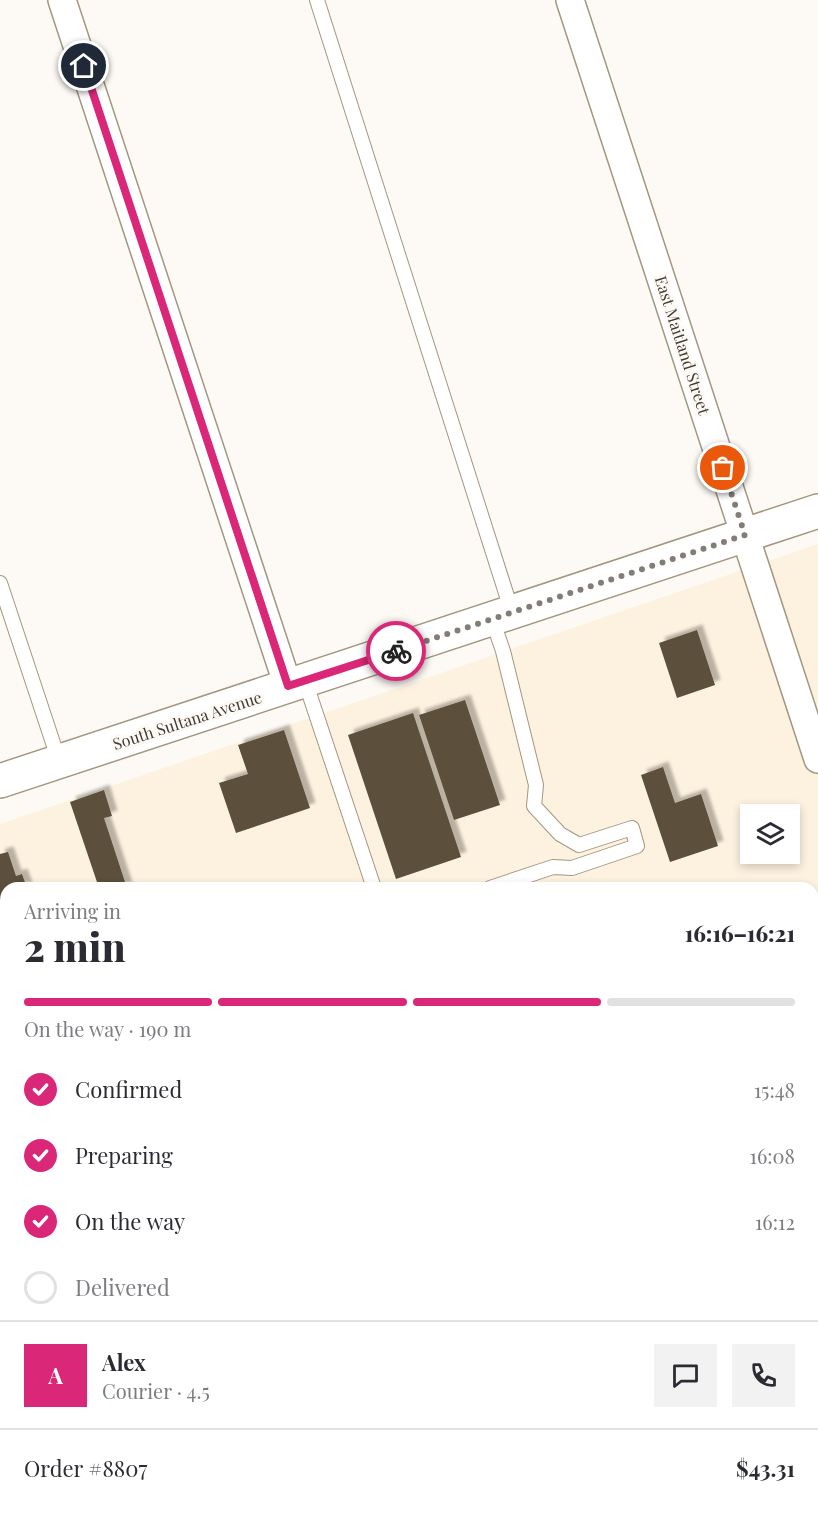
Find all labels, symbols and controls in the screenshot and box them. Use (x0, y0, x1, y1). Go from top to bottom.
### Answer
pin (58, 40, 109, 91)
icon: home (67, 49, 100, 82)
street label: East Maitland Street (651, 273, 715, 417)
pin (697, 442, 748, 493)
icon: bag (706, 451, 739, 484)
courier (366, 621, 426, 681)
icon: bike (380, 635, 413, 668)
street label: South Sultana Avenue (110, 686, 264, 754)
map controls (740, 804, 800, 864)
button: layers (740, 804, 800, 864)
text: Arriving in (24, 897, 121, 924)
text: 16:16–16:21 (685, 918, 795, 948)
text: 2 min (24, 920, 126, 972)
text: On the way · 190 m (24, 1015, 191, 1042)
icon: check (24, 1073, 57, 1106)
text: Confirmed (75, 1074, 182, 1104)
text: 15:48 (754, 1076, 795, 1103)
icon: check (24, 1139, 57, 1172)
text: Preparing (75, 1140, 173, 1170)
text: 16:08 (750, 1142, 795, 1169)
icon: check (24, 1205, 57, 1238)
text: On the way (75, 1206, 185, 1236)
text: 16:12 (755, 1208, 795, 1235)
text: Delivered (75, 1272, 170, 1302)
button: chat (654, 1344, 717, 1407)
button: phone (732, 1344, 795, 1407)
text: Alex (102, 1347, 146, 1377)
text: A (48, 1360, 63, 1390)
text: Courier · 4.5 (102, 1377, 210, 1404)
text: Order #8807 (24, 1453, 147, 1483)
text: $43.31 (736, 1453, 795, 1483)

